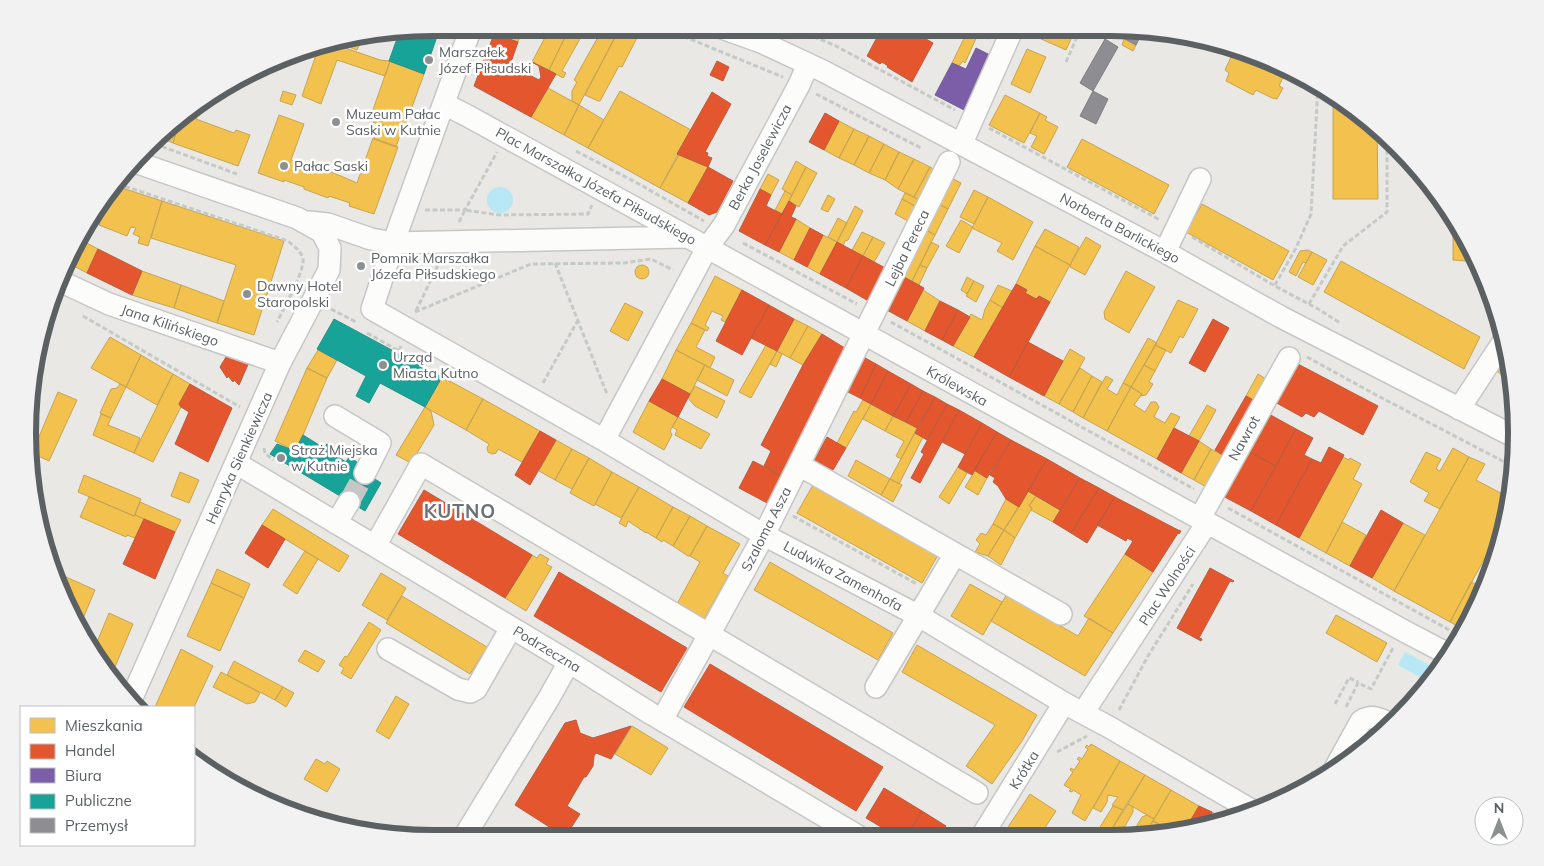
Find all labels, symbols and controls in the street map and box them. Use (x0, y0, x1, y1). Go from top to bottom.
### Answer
place label: Marszałek Józef Piłsudski (439, 43, 531, 77)
marker: Marszałek Józef Piłsudski (423, 54, 435, 66)
street label: Berka Joselewicza (724, 101, 796, 213)
place label: Muzeum Pałac Saski w Kutnie (346, 105, 441, 139)
marker: Muzeum Pałac Saski w Kutnie (330, 116, 342, 128)
street label: Plac Marszałka Józefa Piłsudskiego (493, 123, 699, 249)
place label: Pałac Saski (294, 157, 368, 175)
marker: Pałac Saski (278, 160, 290, 172)
street label: Norberta Barlickiego (1057, 189, 1183, 267)
street label: Lejba Pereca (881, 207, 933, 289)
place label: Pomnik Marszałka Józefa Piłsudskiego (371, 249, 496, 283)
marker: Pomnik Marszałka Józefa Piłsudskiego (355, 260, 367, 272)
place label: Dawny Hotel Staropolski (257, 277, 342, 311)
marker: Dawny Hotel Staropolski (241, 288, 253, 300)
street label: Jana Kilińskiego (119, 300, 221, 350)
place label: Urząd Miasta Kutno (393, 348, 478, 382)
marker: Urząd Miasta Kutno (377, 359, 389, 371)
street label: Królewska (923, 362, 991, 410)
street label: Henryka Sienkiewicza (202, 389, 276, 527)
street label: Nawrot (1224, 412, 1264, 464)
place label: Straż Miejska w Kutnie (291, 441, 378, 475)
marker: Straż Miejska w Kutnie (275, 452, 287, 464)
street label: Szaloma Asza (737, 484, 795, 574)
district label: KUTNO (424, 499, 496, 523)
street label: Ludwika Zamenhofa (780, 537, 906, 615)
street label: Plac Wolności (1135, 543, 1199, 629)
street label: Podrzeczna (510, 622, 584, 676)
legend (20, 706, 195, 846)
text: Mieszkania (65, 716, 143, 735)
text: Handel (65, 741, 115, 760)
street label: Krótka (1005, 747, 1043, 793)
text: Biura (65, 766, 102, 785)
text: Publiczne (65, 791, 132, 810)
north arrow (1474, 796, 1524, 846)
text: N (1494, 799, 1504, 817)
text: Przemysł (65, 816, 128, 835)

